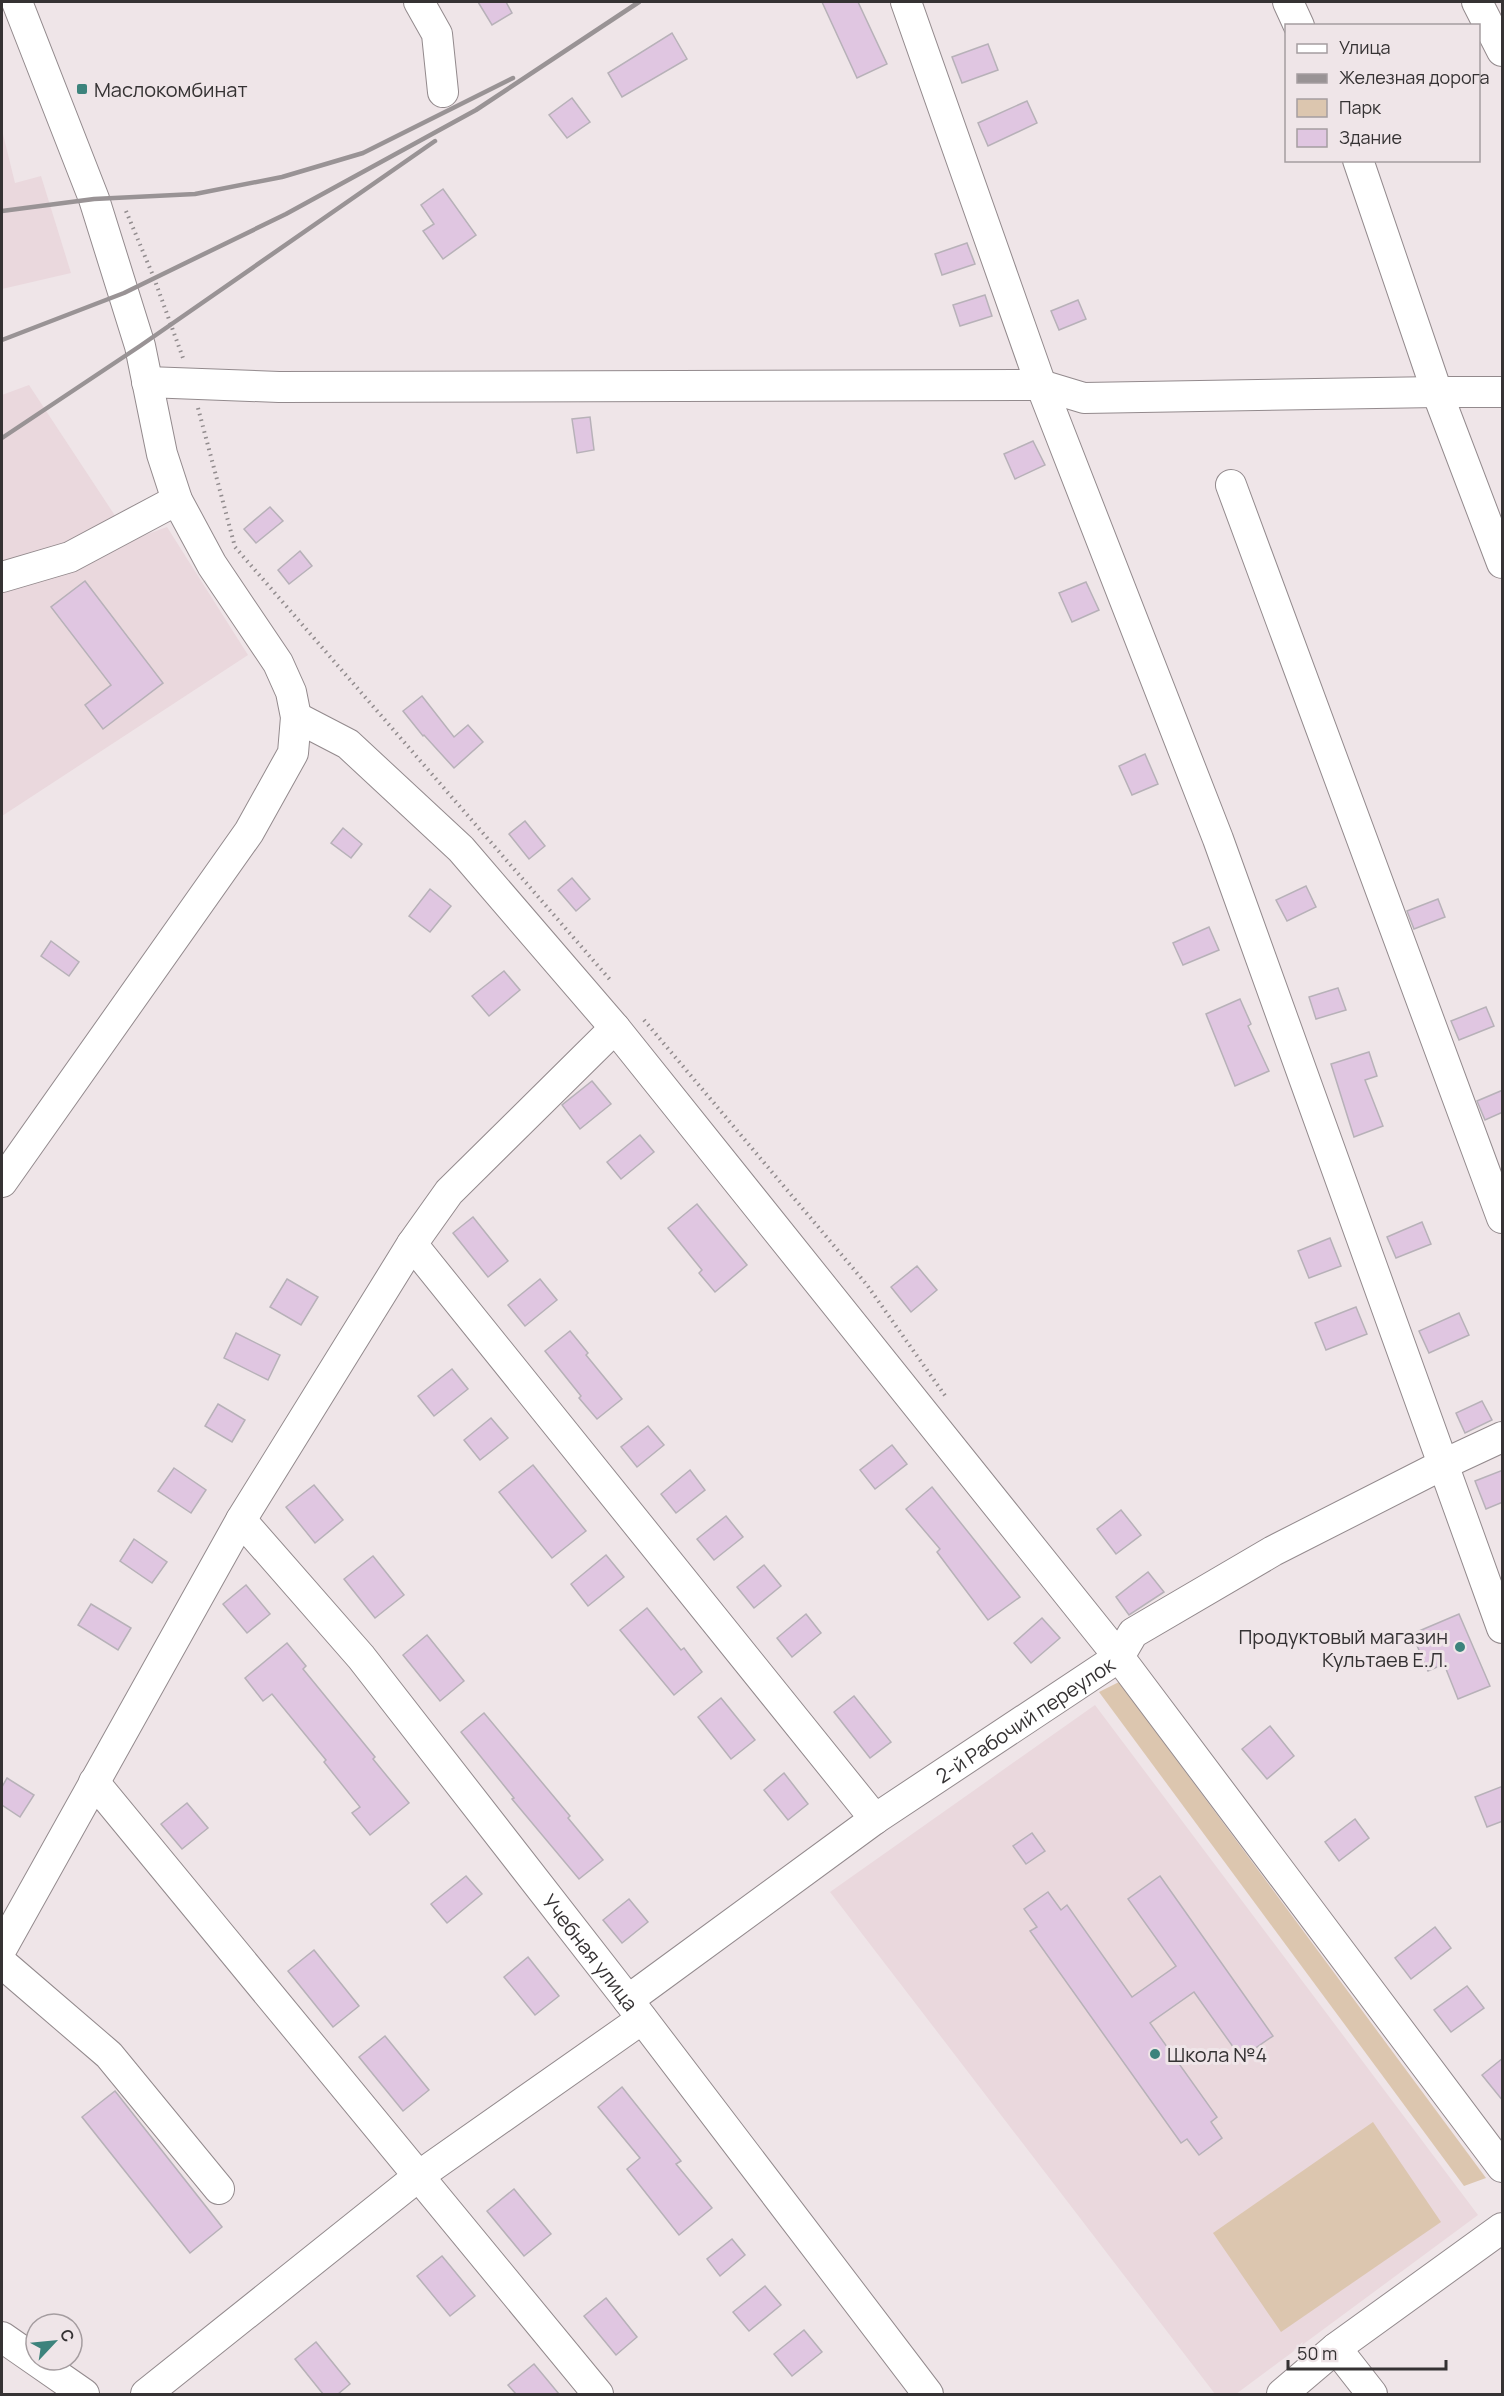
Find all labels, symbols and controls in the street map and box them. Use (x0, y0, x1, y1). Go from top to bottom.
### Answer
legend (1285, 24, 1480, 162)
text: Улица (1339, 35, 1391, 59)
text: Железная дорога (1339, 65, 1490, 89)
place label: Маслокомбинат (94, 76, 248, 103)
marker: Маслокомбинат (75, 82, 89, 96)
text: Парк (1339, 95, 1382, 119)
text: Здание (1339, 125, 1402, 149)
place label: Продуктовый магазин Культаев Е.Л. (1239, 1623, 1448, 1673)
marker: Продуктовый магазин Культаев Е.Л. (1453, 1640, 1467, 1654)
street label: 2-й Рабочий переулок (930, 1650, 1120, 1789)
street label: Учебная улица (537, 1888, 645, 2016)
place label: Школа №4 (1167, 2041, 1267, 2068)
marker: Школа №4 (1148, 2047, 1162, 2061)
north arrow (24, 2312, 84, 2372)
text: С (55, 2325, 80, 2346)
scale bar (1288, 2333, 1446, 2371)
text: 50 m (1297, 2341, 1337, 2365)

